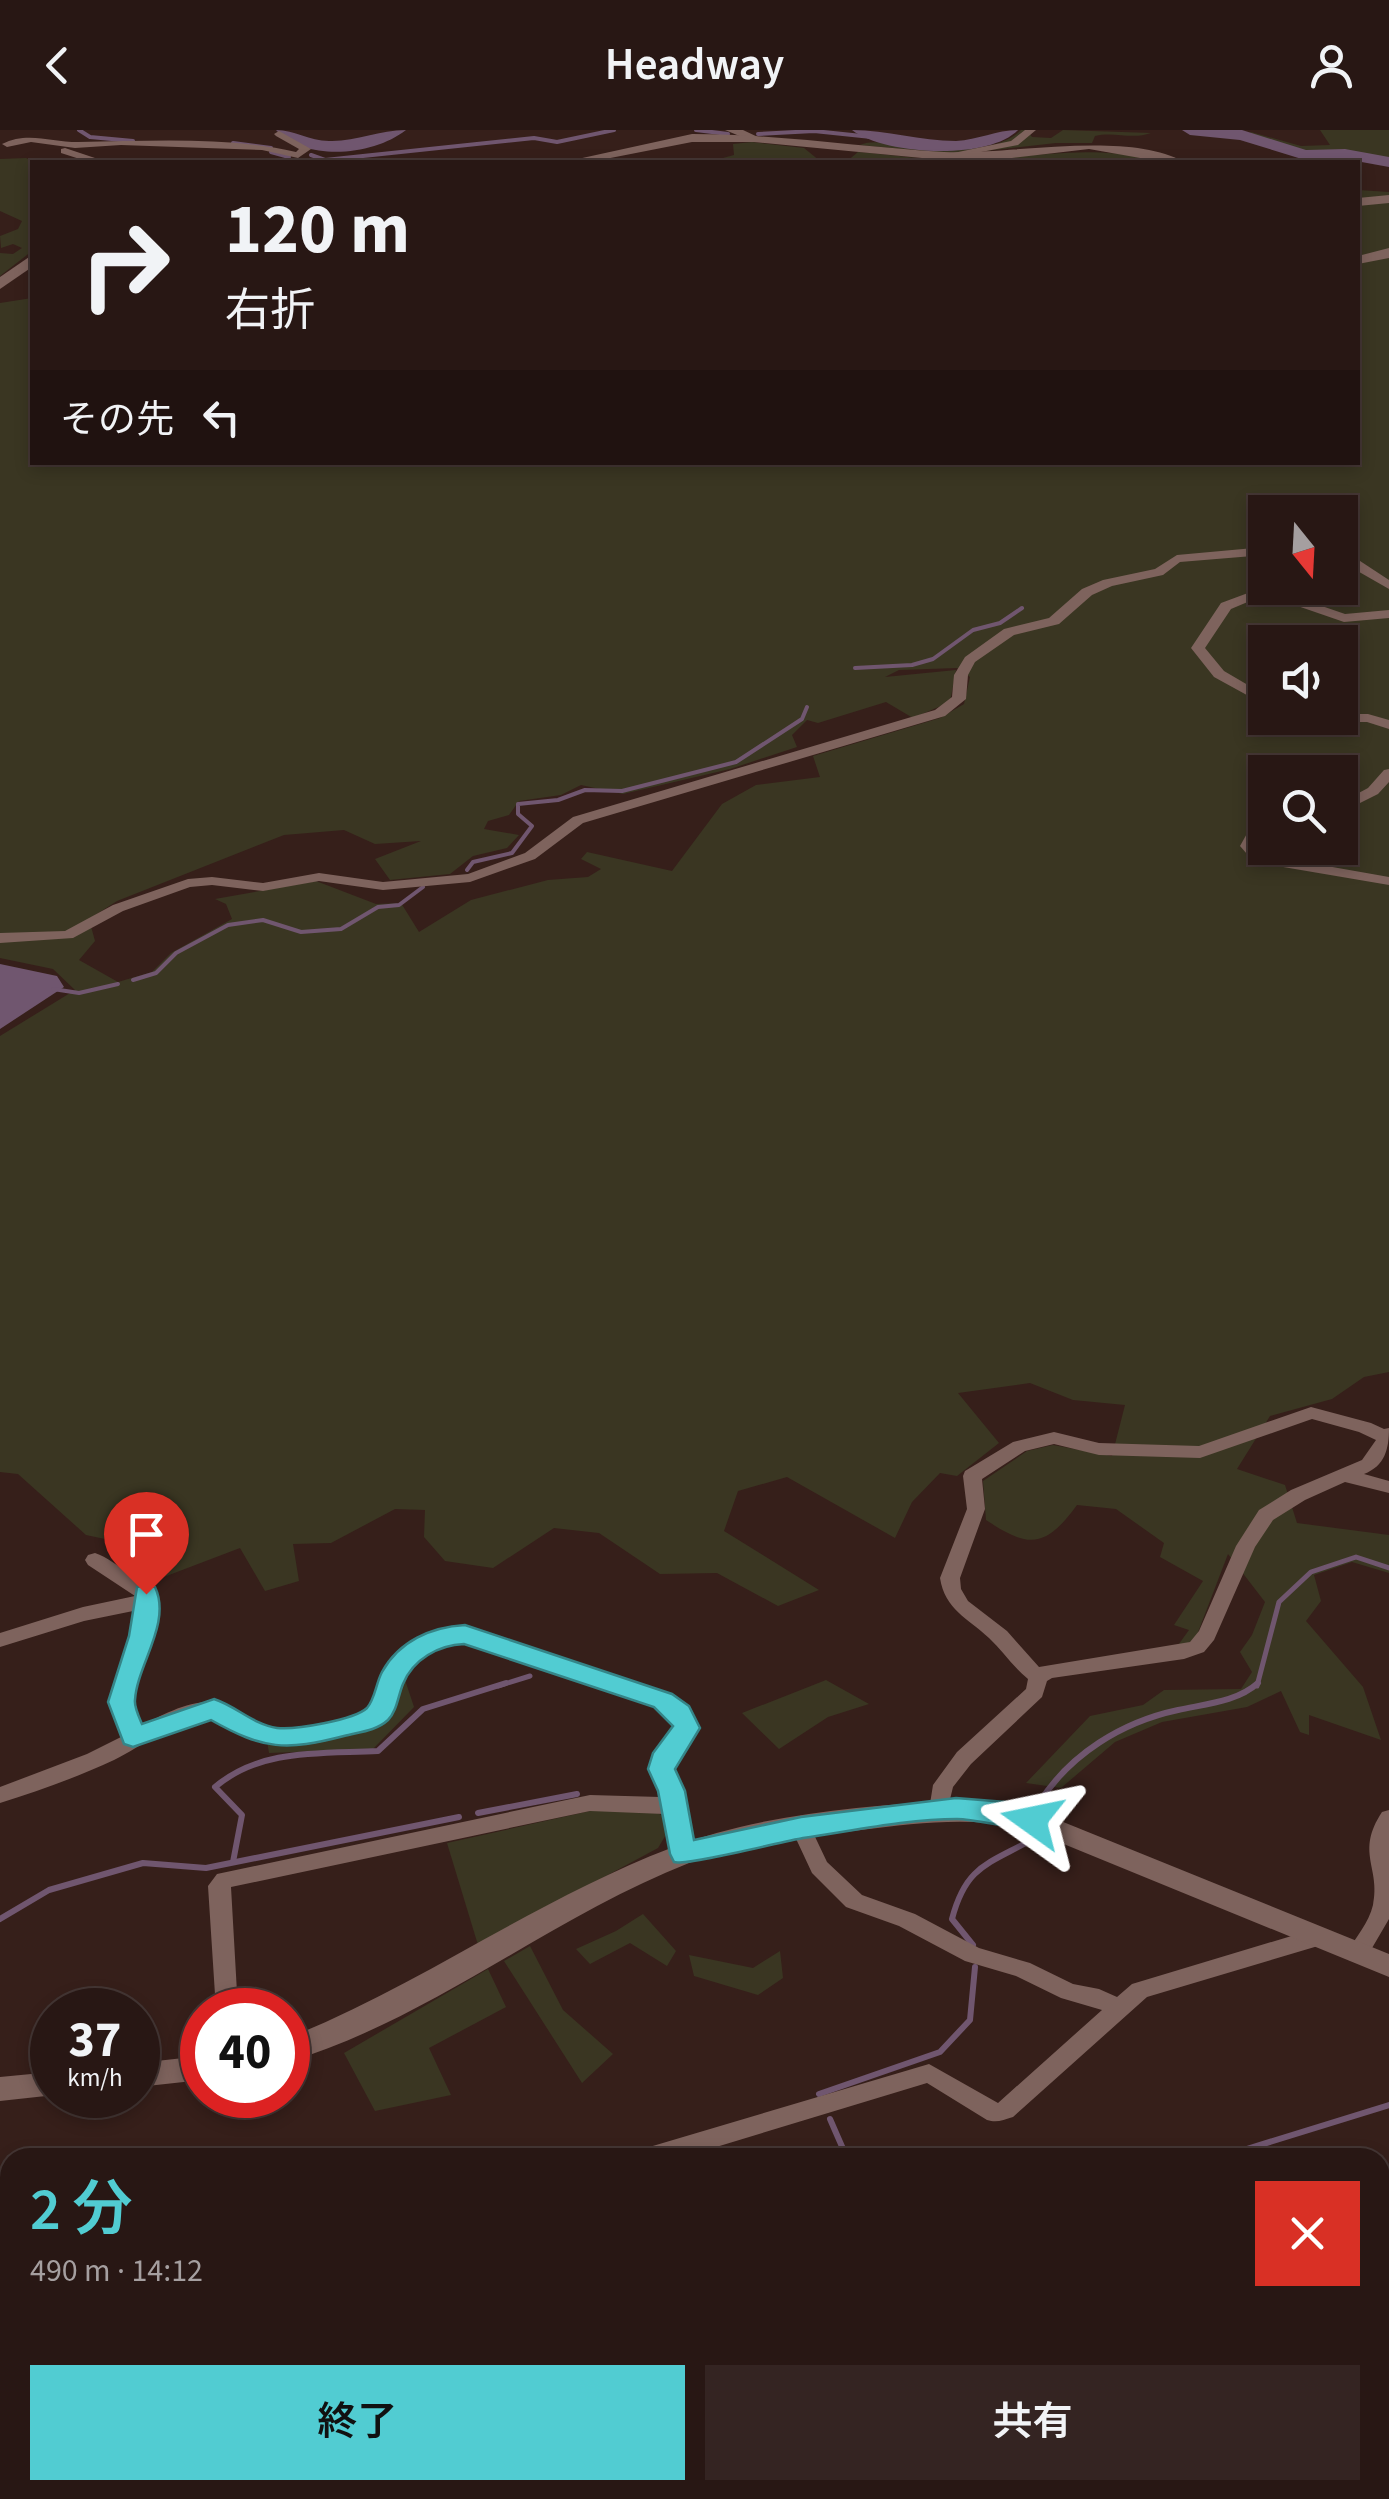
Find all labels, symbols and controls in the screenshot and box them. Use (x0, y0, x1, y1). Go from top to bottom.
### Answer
text: Headway (605, 33, 784, 97)
icon: back (30, 38, 85, 93)
icon: person (1304, 38, 1359, 93)
text: 120 m (225, 180, 410, 280)
icon: right (60, 200, 190, 330)
text: 右折 (225, 279, 315, 343)
icon: left (194, 390, 249, 445)
text: その先 (60, 393, 174, 447)
north arrow (1248, 495, 1358, 605)
map controls (1248, 495, 1358, 865)
button: sound (1248, 625, 1358, 735)
button: search (1248, 755, 1358, 865)
pin (104, 1492, 189, 1595)
icon: arrive (119, 1507, 174, 1562)
position arrow (980, 1768, 1084, 1872)
speed limit sign: 40 (180, 1988, 310, 2118)
text: 37 (69, 2005, 121, 2076)
text: km/h (67, 2060, 123, 2096)
text: 2 分 (30, 2168, 133, 2253)
button: close (1255, 2181, 1360, 2286)
text: 490 m · 14:12 (30, 2248, 203, 2294)
button: 終了 (30, 2365, 685, 2480)
button: 共有 (705, 2365, 1360, 2480)

